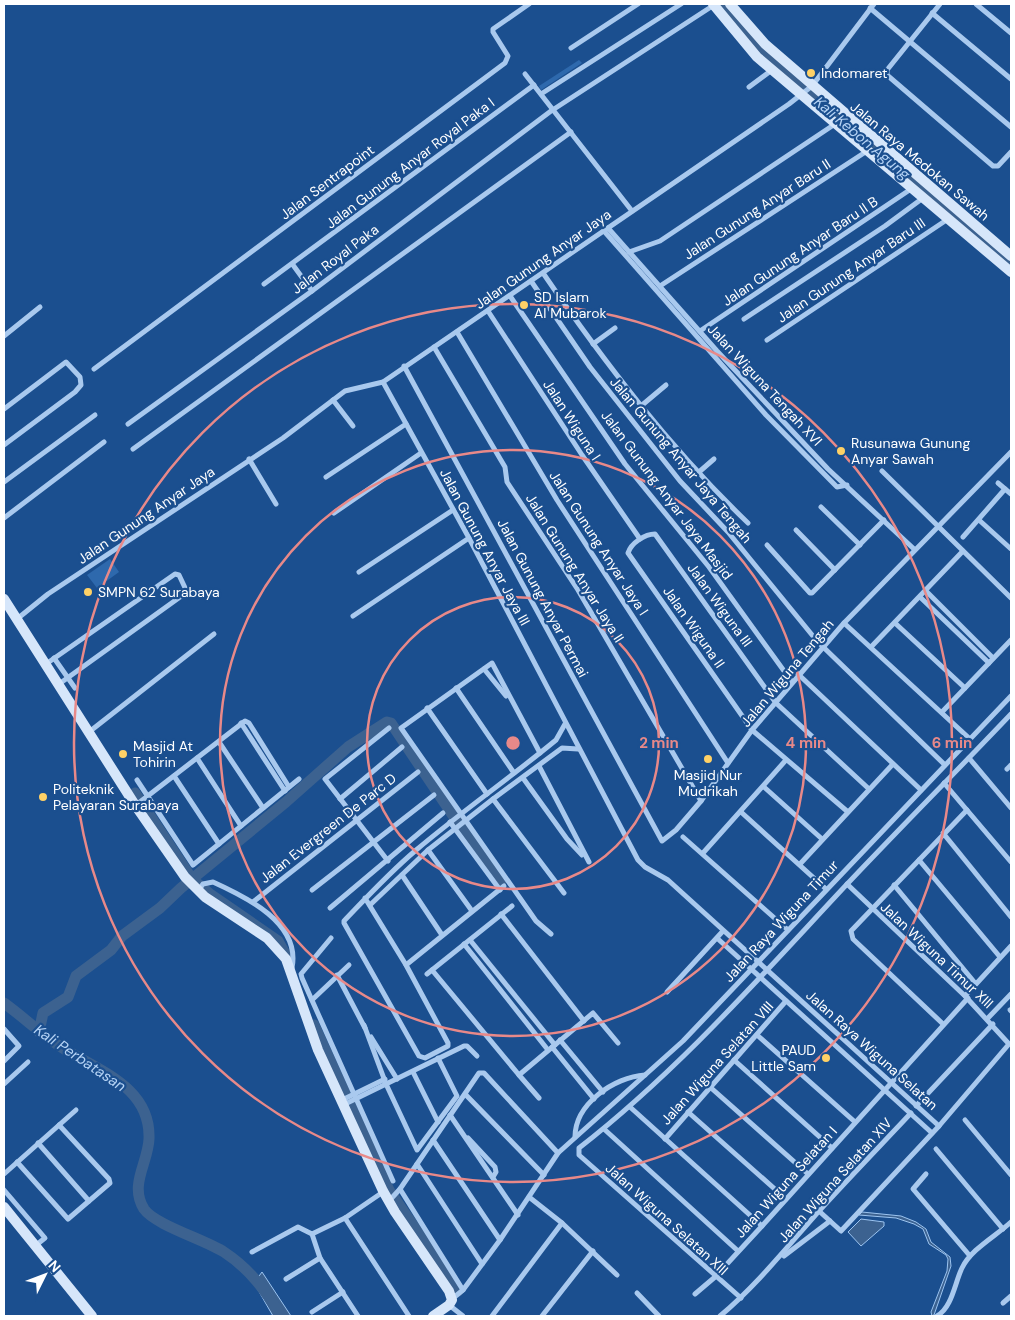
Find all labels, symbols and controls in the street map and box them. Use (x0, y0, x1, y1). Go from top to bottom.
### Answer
place label: Indomaret (821, 64, 888, 82)
marker: Indomaret (805, 67, 817, 79)
water label: Kali Kebon Agung (810, 92, 915, 185)
street label: Jalan Gunung Anyar Royal Paka I (322, 94, 498, 232)
street label: Jalan Raya Medokan Sawah (847, 97, 993, 225)
street label: Jalan Sentrapoint (276, 141, 378, 223)
street label: Jalan Gunung Anyar Baru II (680, 155, 834, 263)
street label: Jalan Gunung Anyar Baru II B (719, 192, 881, 310)
street label: Jalan Gunung Anyar Jaya (472, 205, 614, 313)
street label: Jalan Gunung Anyar Baru III (773, 214, 929, 326)
street label: Jalan Royal Paka (288, 220, 382, 298)
place label: SD Islam Al Mubarok (534, 288, 607, 322)
marker: SD Islam Al Mubarok (518, 299, 530, 311)
street label: Jalan Wiguna Tengah XVI (704, 320, 826, 450)
street label: Jalan Gunung Anyar Jaya Tengah (606, 373, 756, 547)
street label: Jalan Wiguna I (539, 376, 605, 464)
street label: Jalan Gunung Anyar Jaya Masjid (597, 407, 737, 583)
place label: Rusunawa Gunung Anyar Sawah (851, 434, 970, 468)
marker: Rusunawa Gunung Anyar Sawah (835, 445, 847, 457)
street label: Jalan Gunung Anyar Jaya (74, 462, 218, 568)
street label: Jalan Gunung Anyar Jaya III (436, 465, 534, 629)
street label: Jalan Gunung Anyar Jaya I (545, 467, 653, 619)
street label: Jalan Gunung Anyar Jaya II (522, 490, 628, 646)
street label: Jalan Gunung Anyar Permai (494, 516, 592, 680)
street label: Jalan Wiguna III (684, 560, 756, 650)
place label: SMPN 62 Surabaya (98, 583, 220, 601)
street label: Jalan Wiguna II (660, 583, 728, 671)
marker: SMPN 62 Surabaya (82, 586, 94, 598)
street label: Jalan Wiguna Tengah (737, 615, 837, 731)
text: 2 min (639, 733, 679, 753)
text: 4 min (786, 733, 826, 753)
text: 6 min (932, 733, 972, 753)
centre of rings (504, 734, 522, 752)
place label: Masjid At Tohirin (133, 737, 193, 771)
marker: Masjid At Tohirin (117, 748, 129, 760)
marker: Masjid Nur Mudrikah (702, 753, 714, 765)
place label: Masjid Nur Mudrikah (674, 766, 742, 800)
street label: Jalan Evergreen De Parc D (256, 769, 400, 887)
place label: Politeknik Pelayaran Surabaya (53, 780, 179, 814)
marker: Politeknik Pelayaran Surabaya (37, 791, 49, 803)
street label: Jalan Raya Wiguna Timur (720, 856, 842, 986)
street label: Jalan Wiguna Timur XIII (877, 898, 997, 1012)
street label: Jalan Raya Wiguna Selatan (802, 986, 942, 1114)
street label: Jalan Wiguna Selatan VIII (657, 998, 777, 1128)
water label: Kali Perbatasan (30, 1020, 130, 1096)
place label: PAUD Little Sam (751, 1041, 816, 1075)
marker: PAUD Little Sam (820, 1052, 832, 1064)
street label: Jalan Wiguna Selatan XIV (774, 1113, 896, 1246)
street label: Jalan Wiguna Selatan I (731, 1122, 841, 1242)
street label: Jalan Wiguna Selatan XIII (602, 1159, 732, 1279)
north arrow (20, 1250, 70, 1300)
text: N (45, 1256, 65, 1276)

